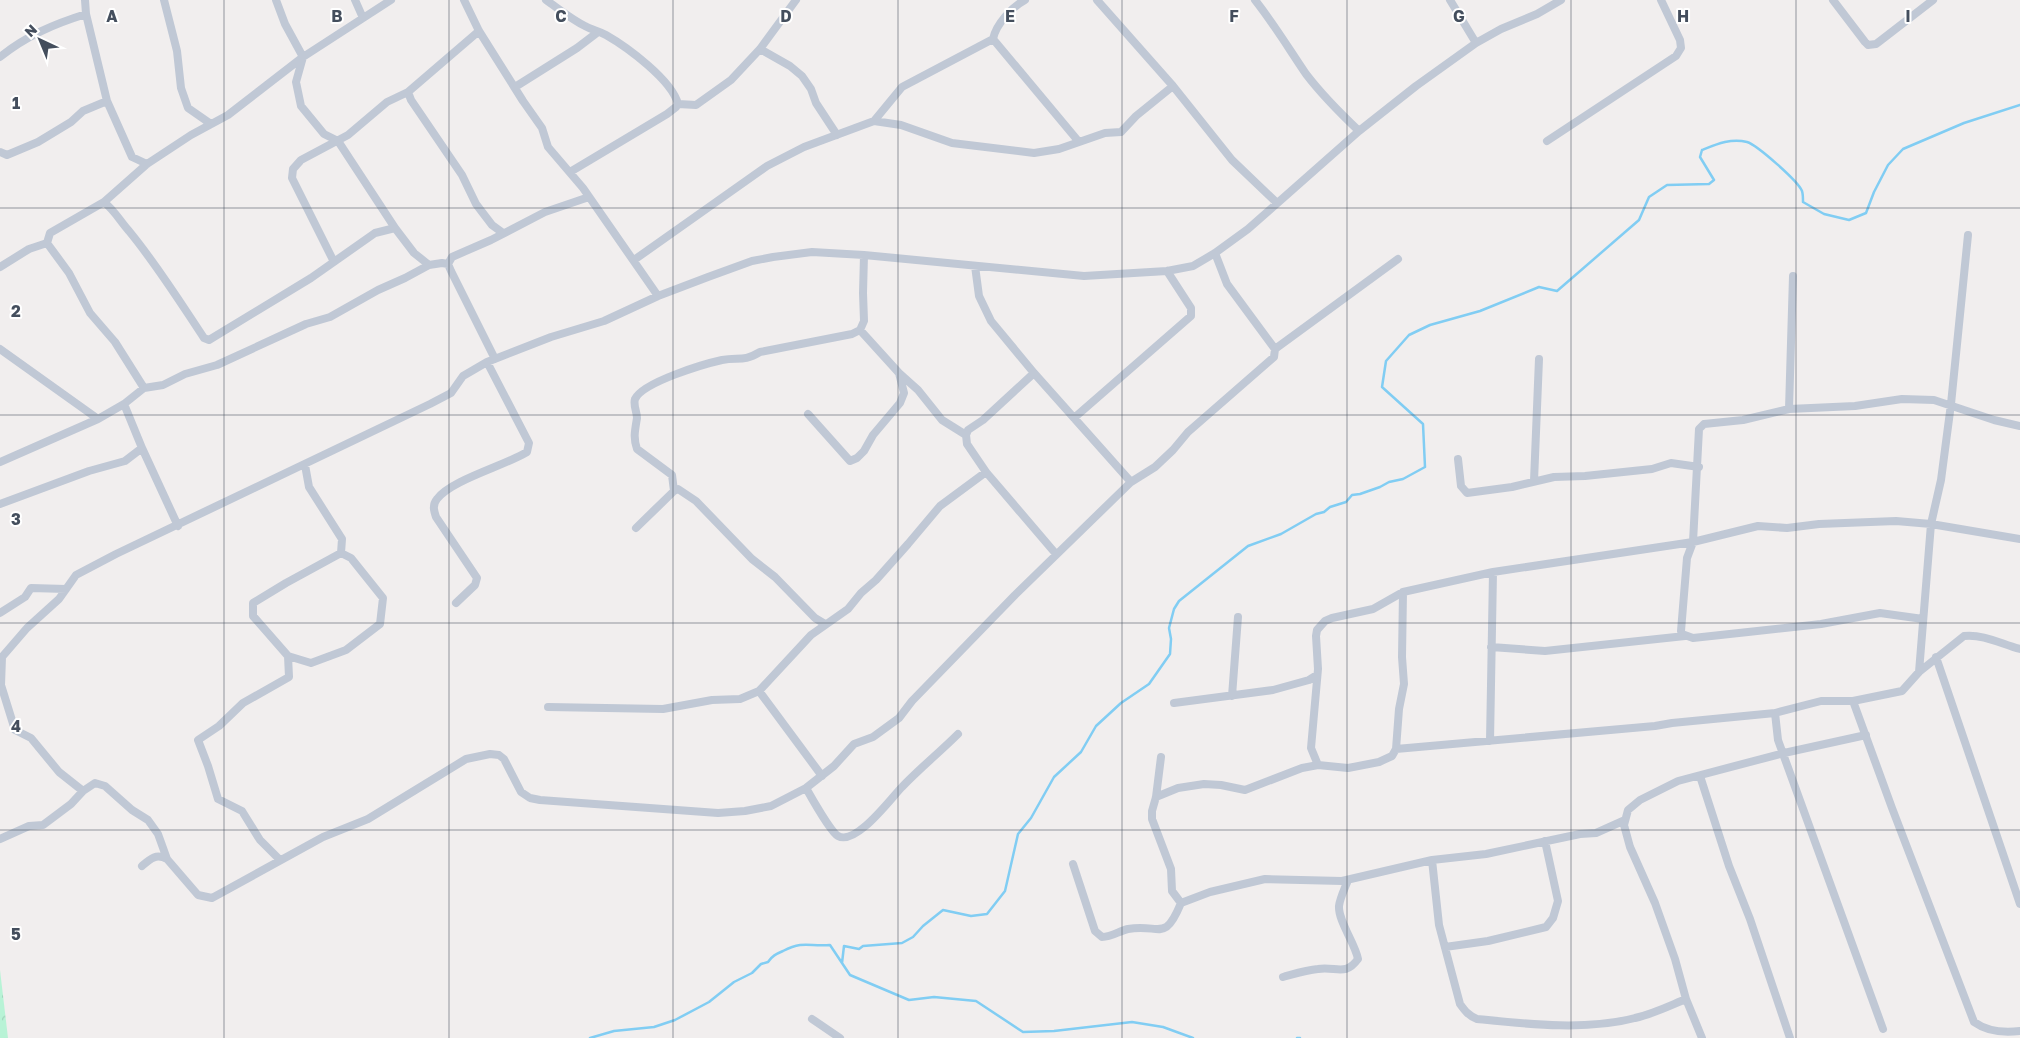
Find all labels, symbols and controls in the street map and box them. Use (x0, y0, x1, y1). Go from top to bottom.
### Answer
text: A (106, 6, 118, 26)
text: B (331, 6, 343, 26)
text: C (555, 6, 567, 26)
text: D (780, 6, 792, 26)
text: E (1005, 6, 1015, 26)
text: F (1229, 6, 1239, 26)
text: G (1453, 6, 1465, 26)
text: H (1677, 6, 1689, 26)
text: I (1905, 6, 1911, 26)
north arrow (15, 15, 65, 65)
text: N (21, 20, 40, 40)
text: 1 (12, 93, 20, 113)
text: 2 (11, 301, 21, 321)
text: 3 (11, 509, 21, 529)
text: 4 (11, 716, 21, 736)
text: 5 (11, 924, 21, 944)

